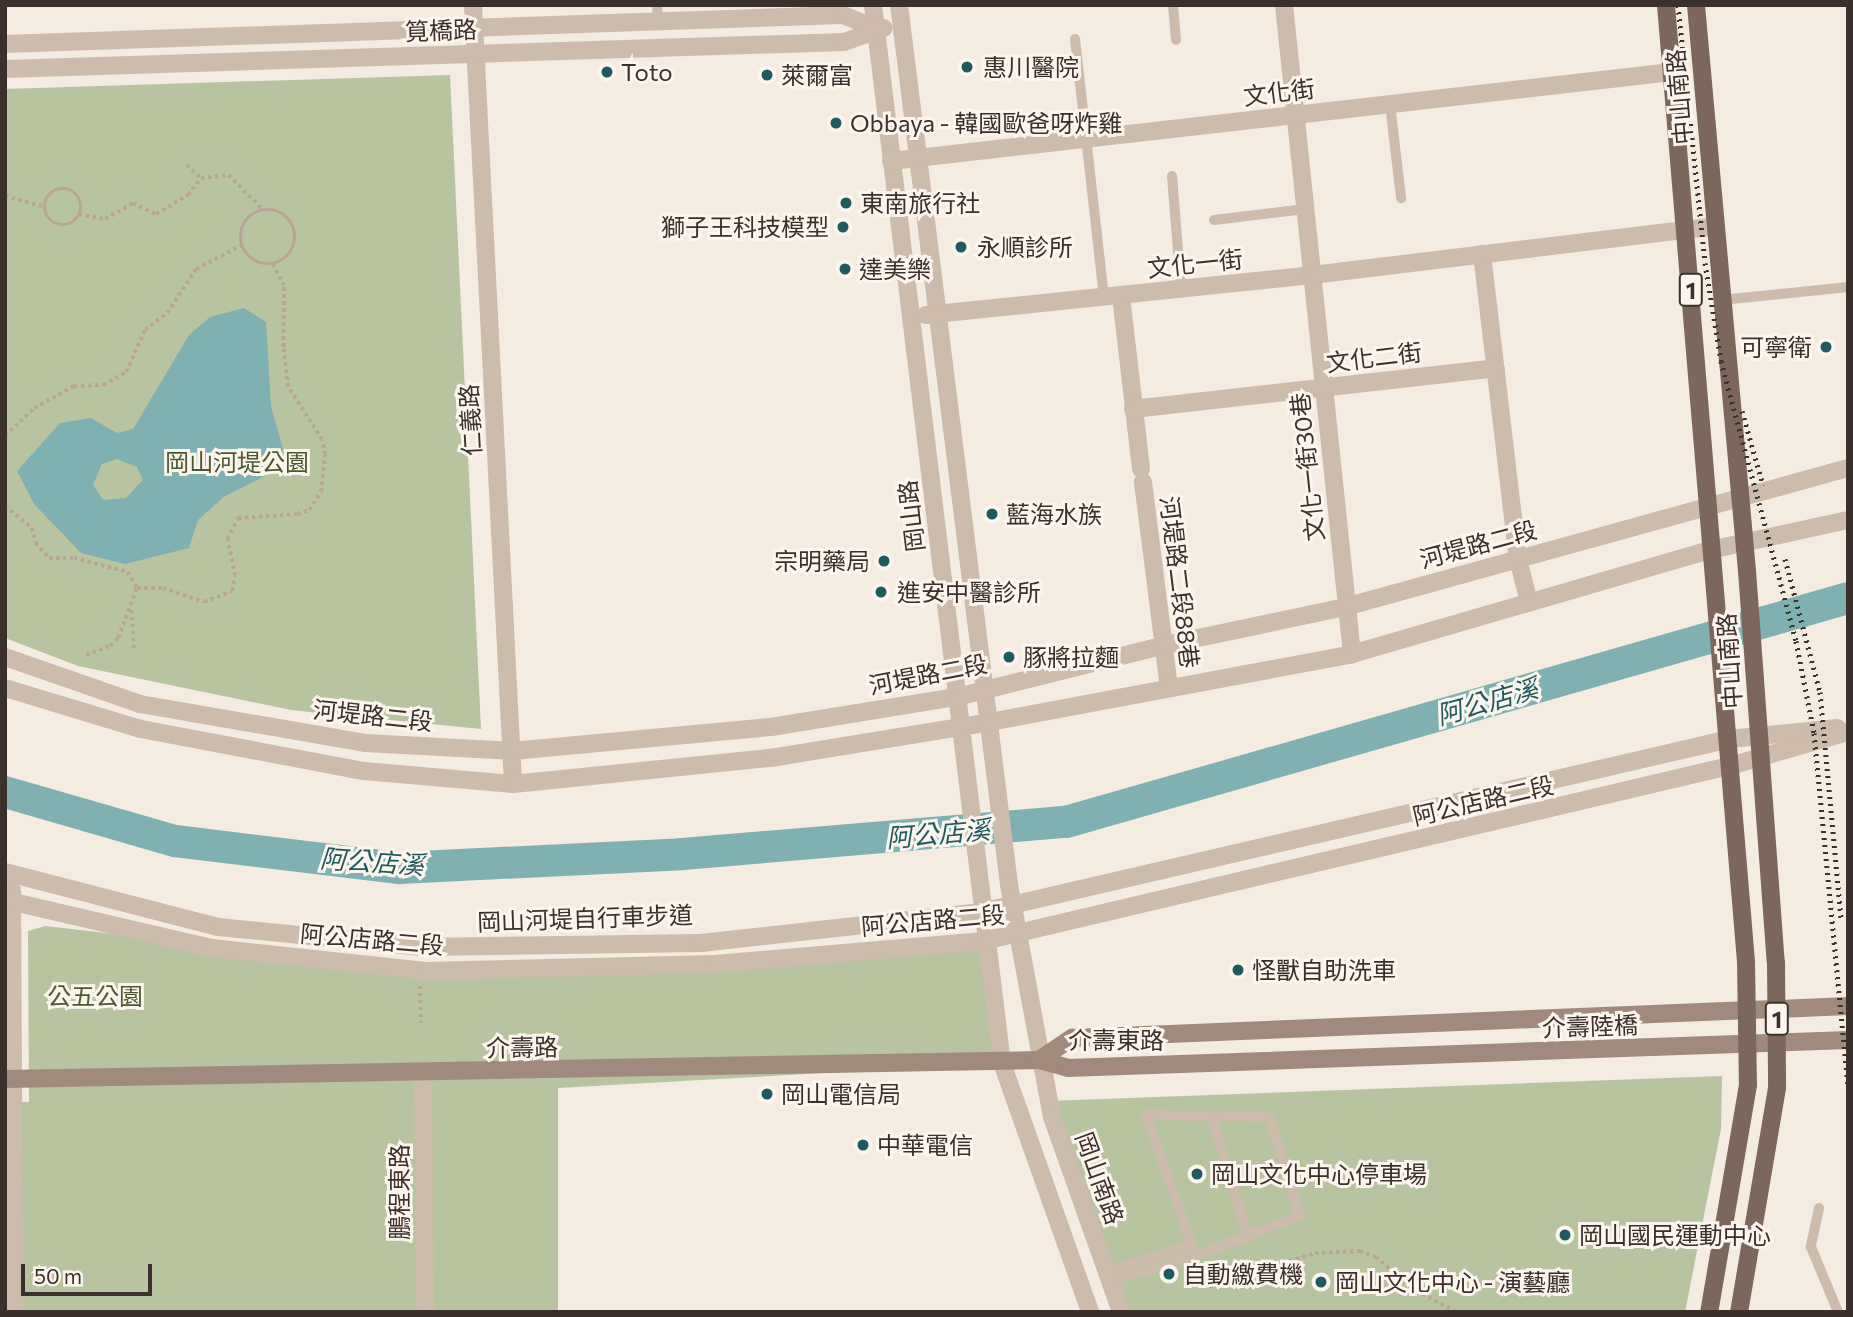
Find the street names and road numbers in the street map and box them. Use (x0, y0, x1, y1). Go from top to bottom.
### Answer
street label: 筧橋路 (405, 14, 477, 46)
street label: 中山南路 (1660, 48, 1698, 146)
street label: 文化街 (1242, 73, 1316, 111)
street label: 文化一街 (1146, 244, 1244, 282)
road number: 1 (1679, 270, 1703, 310)
street label: 文化二街 (1325, 337, 1423, 377)
street label: 仁義路 (454, 383, 486, 457)
street label: 文化一街30巷 (1285, 391, 1329, 543)
street label: 岡山路 (892, 479, 930, 553)
street label: 河堤路二段88巷 (1155, 494, 1205, 670)
street label: 河堤路二段 (1416, 515, 1540, 573)
street label: 中山南路 (1711, 612, 1747, 710)
street label: 河堤路二段 (866, 648, 990, 700)
street label: 河堤路二段 (312, 694, 434, 736)
street label: 阿公店路二段 (1410, 770, 1556, 830)
street label: 阿公店路二段 (860, 899, 1006, 941)
street label: 岡山河堤自行車步道 (477, 900, 693, 936)
street label: 阿公店路二段 (299, 918, 445, 960)
road number: 1 (1765, 1000, 1789, 1038)
street label: 介壽陸橋 (1542, 1010, 1638, 1042)
street label: 介壽東路 (1068, 1026, 1164, 1054)
street label: 介壽路 (486, 1032, 558, 1062)
street label: 岡山南路 (1070, 1128, 1130, 1228)
street label: 鵬程東路 (385, 1144, 413, 1240)

